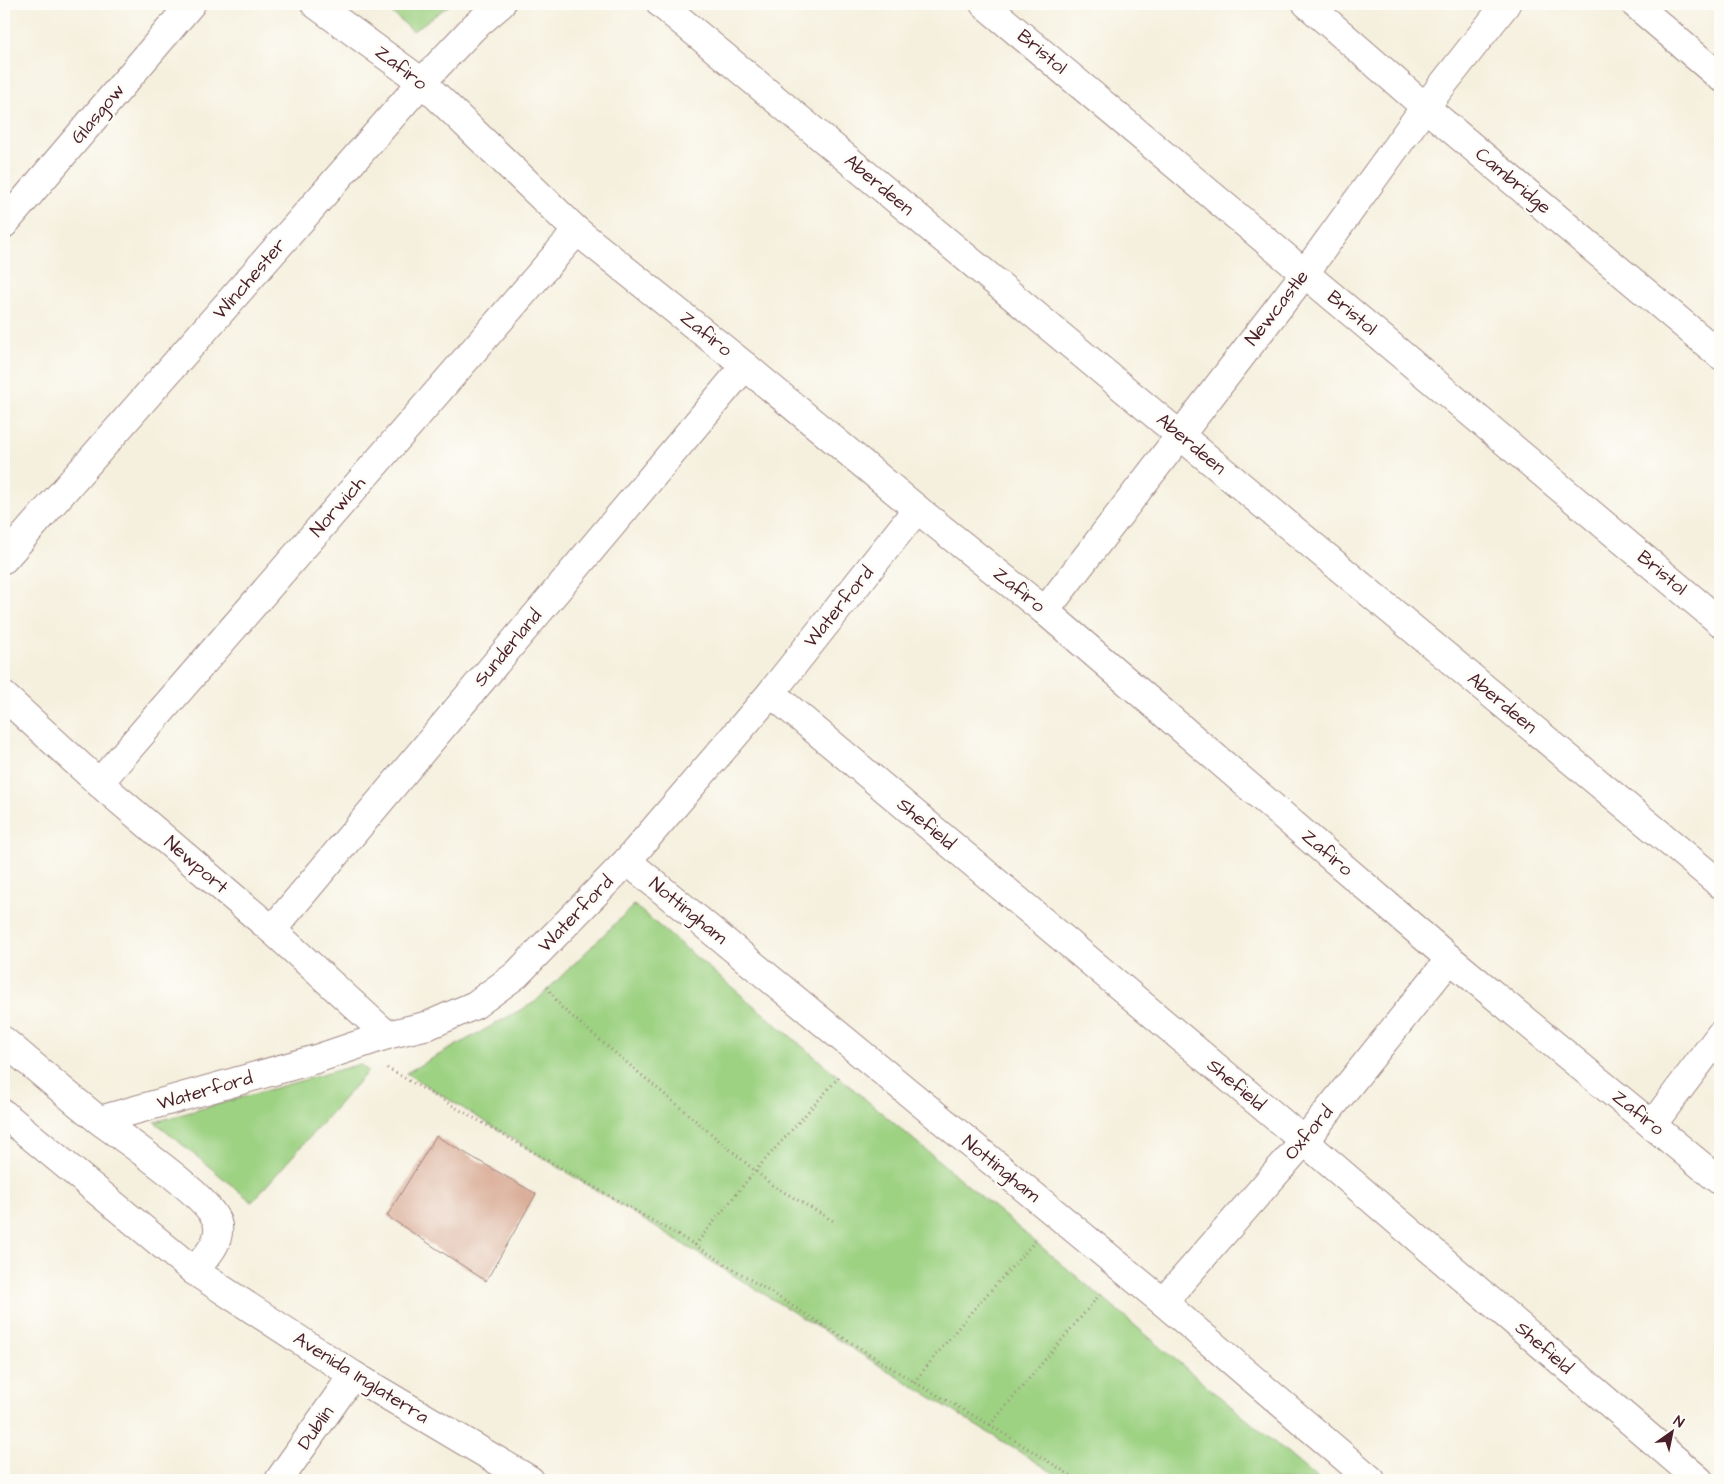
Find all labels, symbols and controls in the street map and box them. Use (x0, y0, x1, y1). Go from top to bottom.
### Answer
street label: Bristol (1011, 23, 1073, 81)
street label: Zafiro (369, 39, 433, 97)
street label: Glasgow (65, 78, 132, 151)
street label: Cambridge (1469, 141, 1557, 222)
street label: Aberdeen (838, 148, 920, 222)
street label: Winchester (207, 232, 293, 326)
street label: Newcastle (1239, 264, 1315, 352)
street label: Bristol (1321, 284, 1383, 342)
street label: Zafiro (674, 305, 738, 364)
street label: Aberdeen (1150, 407, 1232, 481)
street label: Norwich (304, 470, 372, 543)
street label: Bristol (1631, 544, 1693, 602)
street label: Waterford (798, 560, 881, 654)
street label: Zafiro (987, 561, 1051, 620)
street label: Sunderland (468, 603, 549, 693)
street label: Aberdeen (1461, 666, 1543, 740)
street label: Shefield (891, 791, 961, 857)
street label: Zafiro (1296, 823, 1359, 883)
street label: Newport (158, 830, 234, 901)
street label: Waterford (532, 869, 620, 959)
street label: Nottingham (642, 871, 733, 952)
street label: Shefield (1201, 1052, 1271, 1118)
street label: Waterford (154, 1064, 256, 1118)
street label: Zafiro (1606, 1084, 1670, 1143)
street label: Oxford (1278, 1100, 1340, 1166)
street label: Nottingham (955, 1129, 1046, 1210)
street label: Shefield (1509, 1315, 1579, 1381)
street label: Avenida Inglaterra (288, 1325, 434, 1432)
street label: Dublín (291, 1401, 341, 1455)
north arrow (1646, 1406, 1696, 1456)
text: N (1669, 1411, 1688, 1433)

